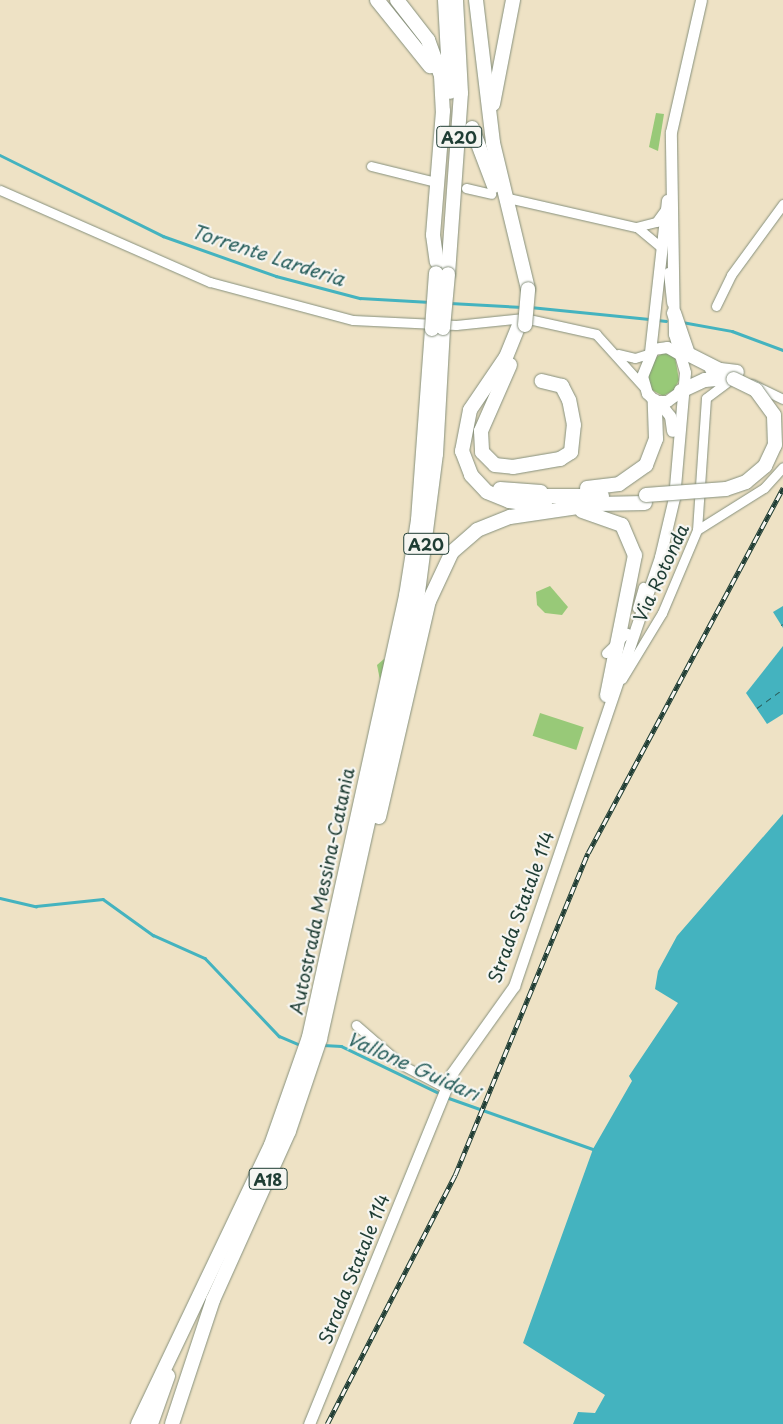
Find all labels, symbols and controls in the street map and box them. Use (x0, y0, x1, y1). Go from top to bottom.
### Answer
road number: A20 (435, 124, 483, 150)
water label: Torrente Larderia (189, 220, 347, 290)
street label: Via Rotonda (629, 521, 693, 625)
road number: A20 (402, 530, 450, 558)
street label: Autostrada Messina-Catania (285, 765, 359, 1017)
street label: Strada Statale 114 (483, 827, 559, 987)
water label: Vallone Guidari (344, 1027, 482, 1105)
road number: A18 (248, 1166, 288, 1192)
street label: Strada Statale 114 (314, 1190, 394, 1348)

